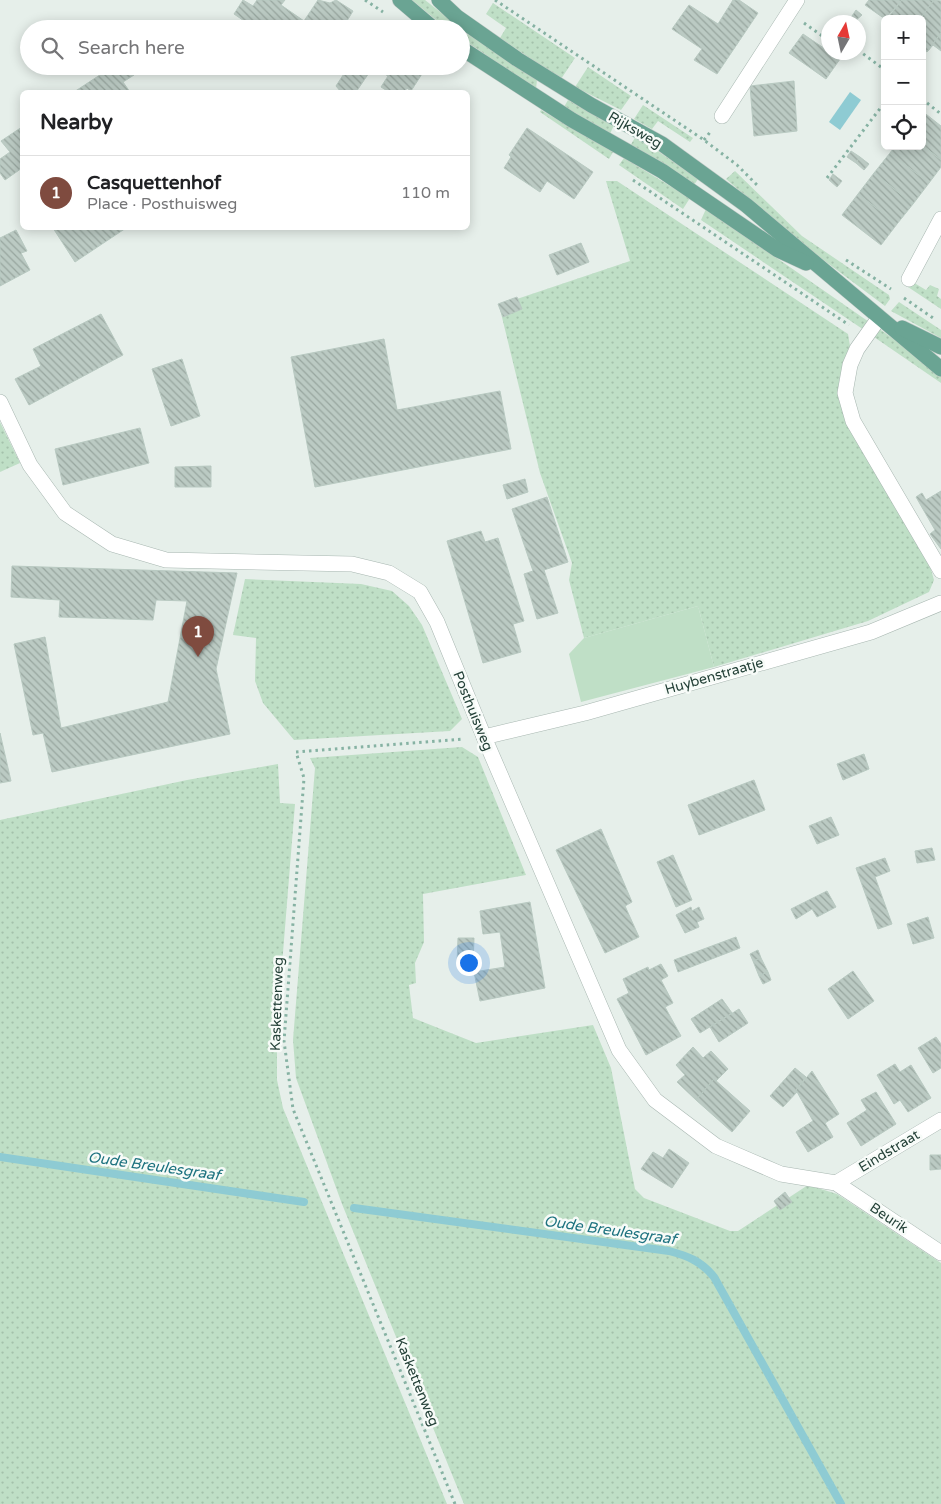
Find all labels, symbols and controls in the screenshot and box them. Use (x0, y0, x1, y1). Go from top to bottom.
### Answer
north arrow (821, 15, 866, 60)
map controls (881, 15, 926, 150)
button: + (881, 15, 926, 60)
search box (20, 20, 470, 75)
icon: search (38, 34, 66, 62)
text: Search here (78, 37, 185, 59)
button: − (881, 60, 926, 105)
button: locate (881, 105, 926, 150)
street label: Rijksweg (605, 108, 665, 152)
text: Nearby (40, 110, 113, 135)
text: Casquettenhof (87, 172, 221, 194)
text: 1 (51, 183, 61, 203)
text: 110 m (401, 183, 450, 203)
text: Place · Posthuisweg (87, 194, 237, 214)
pin: 1 (182, 616, 214, 657)
street label: Huybenstraatje (663, 654, 765, 698)
street label: Posthuisweg (449, 669, 497, 753)
your location (456, 950, 482, 976)
street label: Kaskettenweg (267, 957, 287, 1051)
street label: Eindstraat (855, 1126, 923, 1176)
water label: Oude Breulesgraaf (87, 1148, 225, 1185)
street label: Beurik (867, 1199, 912, 1237)
water label: Oude Breulesgraaf (543, 1212, 681, 1249)
street label: Kaskettenweg (391, 1335, 443, 1429)

